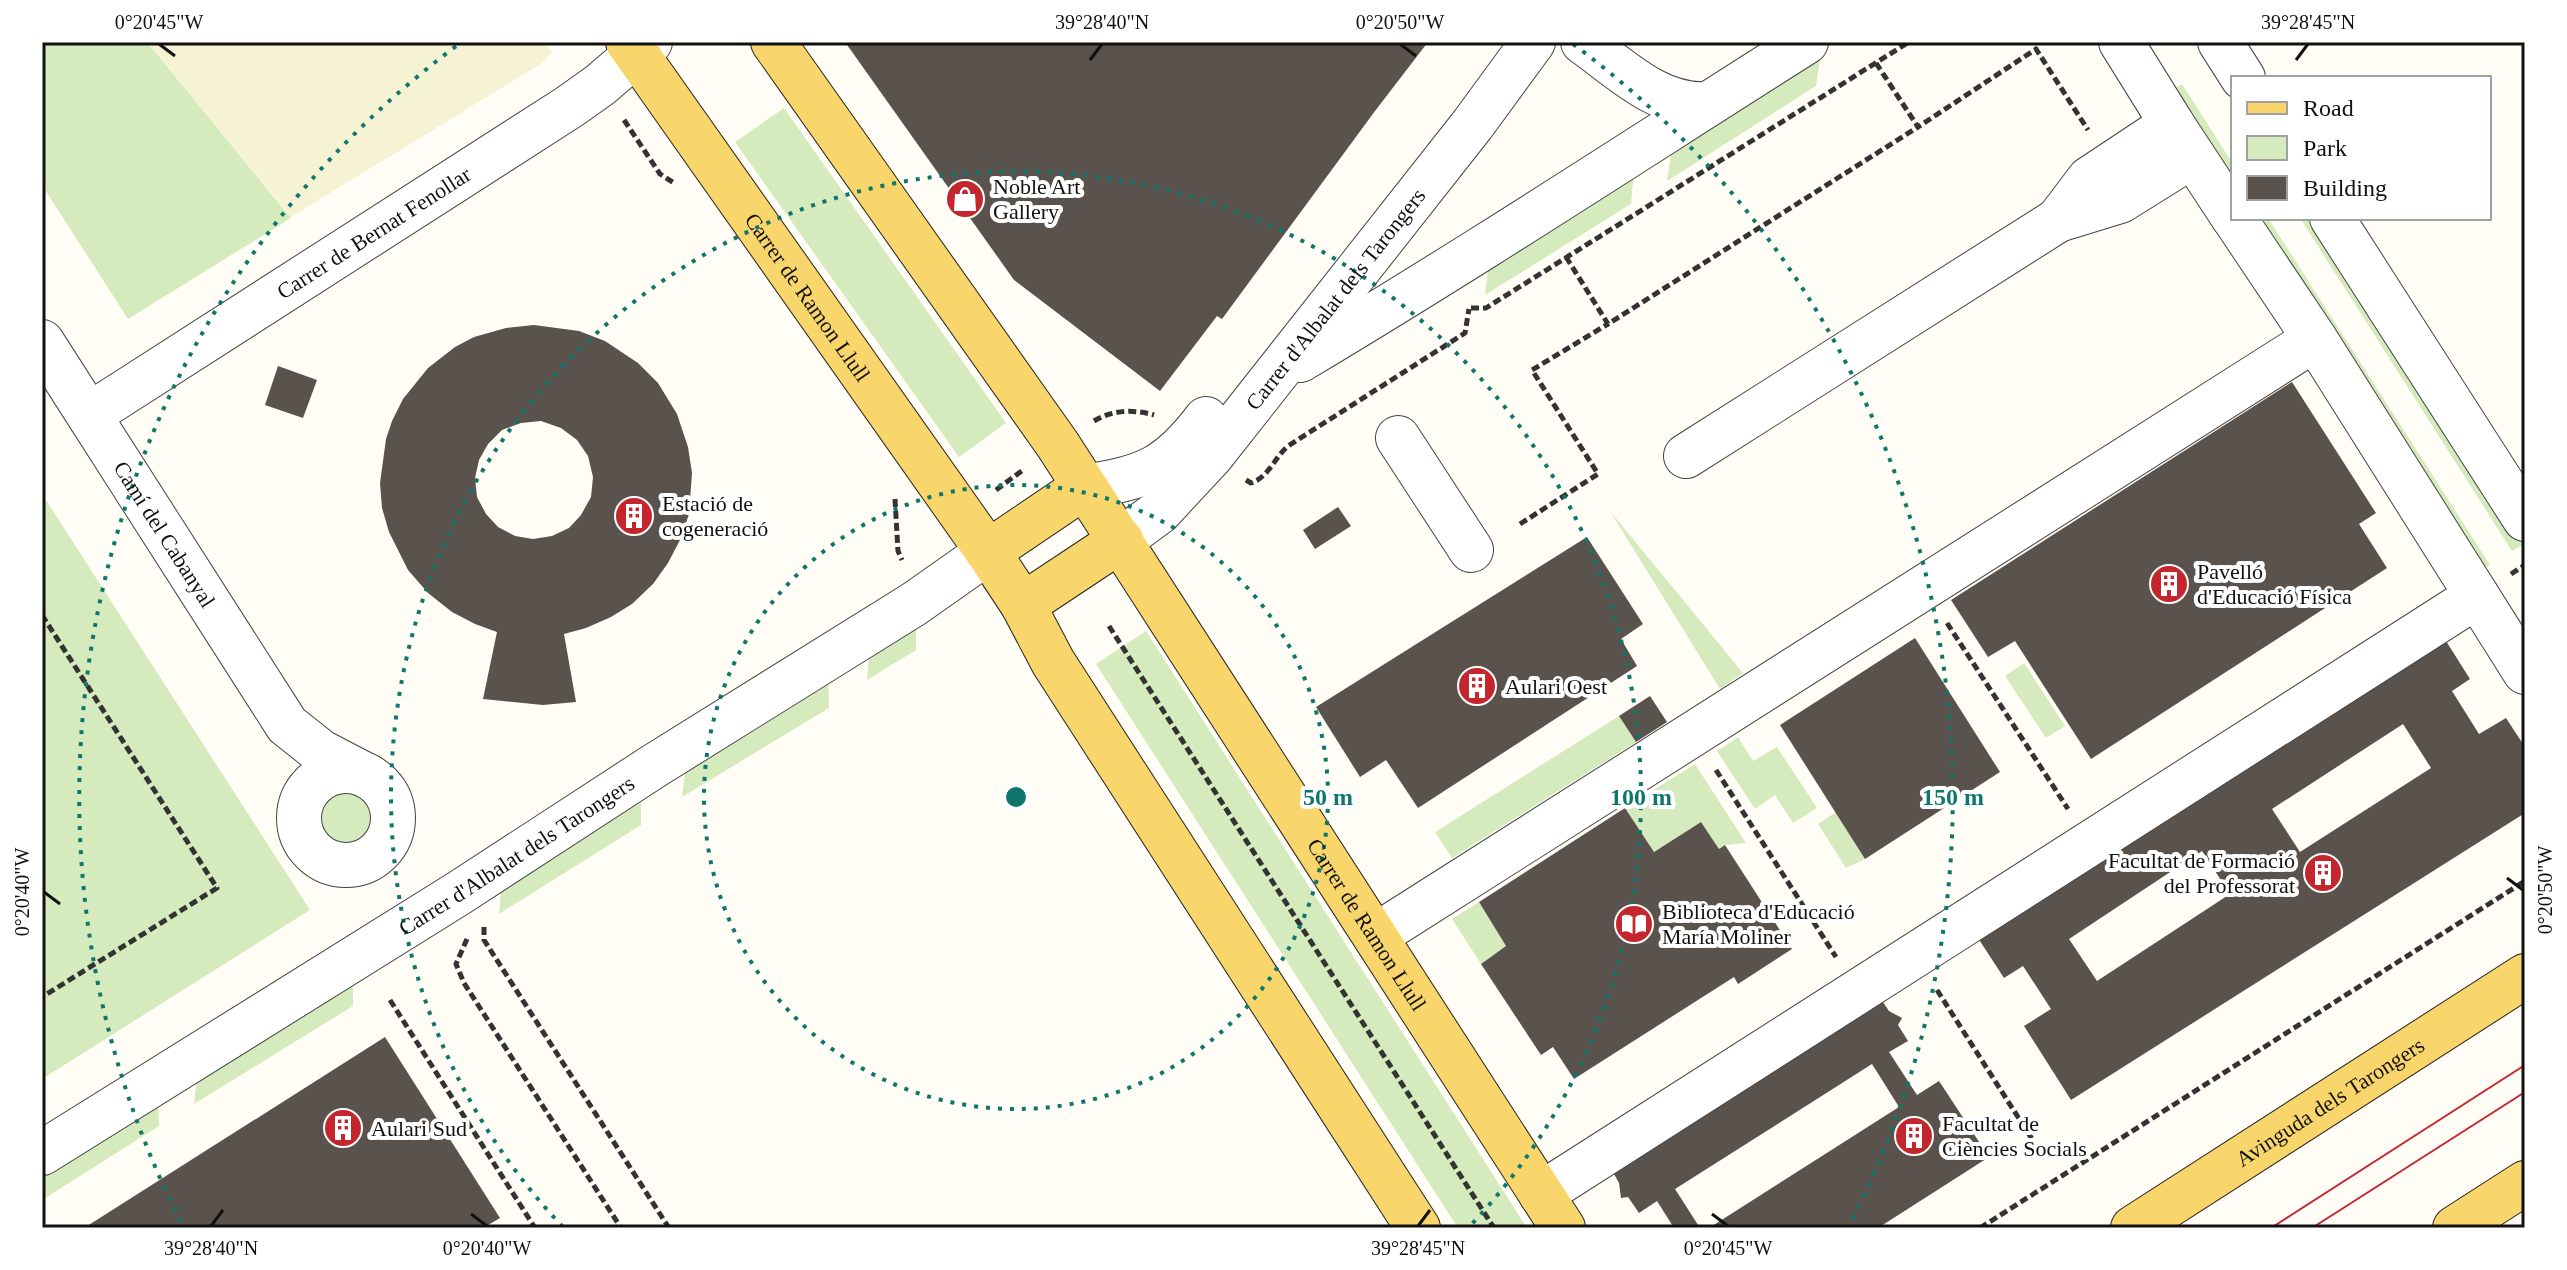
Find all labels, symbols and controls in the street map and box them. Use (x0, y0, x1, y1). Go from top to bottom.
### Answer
text: 0°20'45"W (115, 11, 203, 33)
text: 39°28'40"N (1055, 11, 1149, 33)
text: 0°20'50"W (1356, 11, 1444, 33)
text: 39°28'45"N (2261, 11, 2355, 33)
legend (2231, 76, 2491, 220)
text: Road (2303, 95, 2354, 121)
text: Park (2303, 135, 2347, 161)
street label: Carrer de Bernat Fenollar (272, 161, 476, 304)
place label: Noble Art Gallery (993, 174, 1080, 224)
text: Building (2303, 175, 2387, 201)
shop icon: Noble Art Gallery (944, 178, 986, 220)
street label: Carrer d'Albalat dels Tarongers (1240, 183, 1430, 415)
street label: Carrer de Ramon Llull (740, 208, 876, 386)
street label: Camí del Cabanyal (109, 456, 221, 612)
place label: Estació de cogeneració (662, 491, 768, 541)
building icon: Estació de cogeneració (613, 495, 655, 537)
place label: Pavelló d'Educació Física (2197, 559, 2352, 609)
building icon: Pavelló d'Educació Física (2148, 563, 2190, 605)
building icon: Aulari Oest (1456, 665, 1498, 707)
place label: Aulari Oest (1505, 674, 1607, 699)
street label: Carrer d'Albalat dels Tarongers (394, 770, 639, 940)
centre of rings (1002, 783, 1030, 811)
text: 50 m (1303, 784, 1353, 810)
text: 100 m (1610, 784, 1672, 810)
text: 150 m (1922, 784, 1984, 810)
street label: Carrer de Ramon Llull (1302, 834, 1432, 1015)
text: 0°20'50"W (2534, 846, 2556, 934)
text: 0°20'40"W (11, 848, 33, 936)
place label: Facultat de Formació del Professorat (2108, 848, 2295, 898)
building icon: Facultat de Formació del Professorat (2302, 852, 2344, 894)
place label: Biblioteca d'Educació María Moliner (1662, 899, 1855, 949)
library icon: Biblioteca d'Educació María Moliner (1613, 903, 1655, 945)
street label: Avinguda dels Tarongers (2231, 1032, 2429, 1171)
building icon: Aulari Sud (322, 1107, 364, 1149)
place label: Facultat de Ciències Socials (1942, 1111, 2087, 1161)
building icon: Facultat de Ciències Socials (1893, 1115, 1935, 1157)
place label: Aulari Sud (371, 1116, 467, 1141)
text: 39°28'40"N (164, 1237, 258, 1259)
text: 0°20'40"W (443, 1237, 531, 1259)
text: 39°28'45"N (1371, 1237, 1465, 1259)
text: 0°20'45"W (1684, 1237, 1772, 1259)

